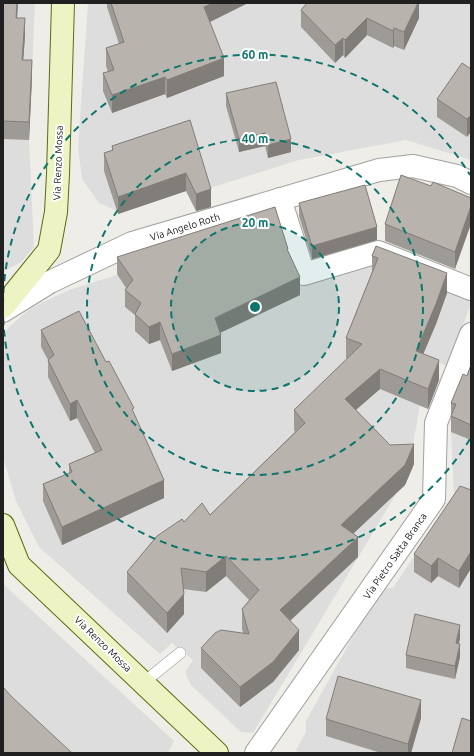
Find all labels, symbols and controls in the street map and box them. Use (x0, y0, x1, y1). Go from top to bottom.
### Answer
text: 60 m (242, 48, 268, 61)
street label: Via Renzo Mossa (51, 125, 65, 201)
text: 40 m (242, 132, 268, 145)
street label: Via Angelo Roth (149, 211, 221, 243)
text: 20 m (242, 216, 268, 229)
centre of rings (248, 300, 262, 314)
street label: Via Pietro Satta Branca (361, 511, 429, 601)
street label: Via Renzo Mossa (72, 614, 134, 674)

